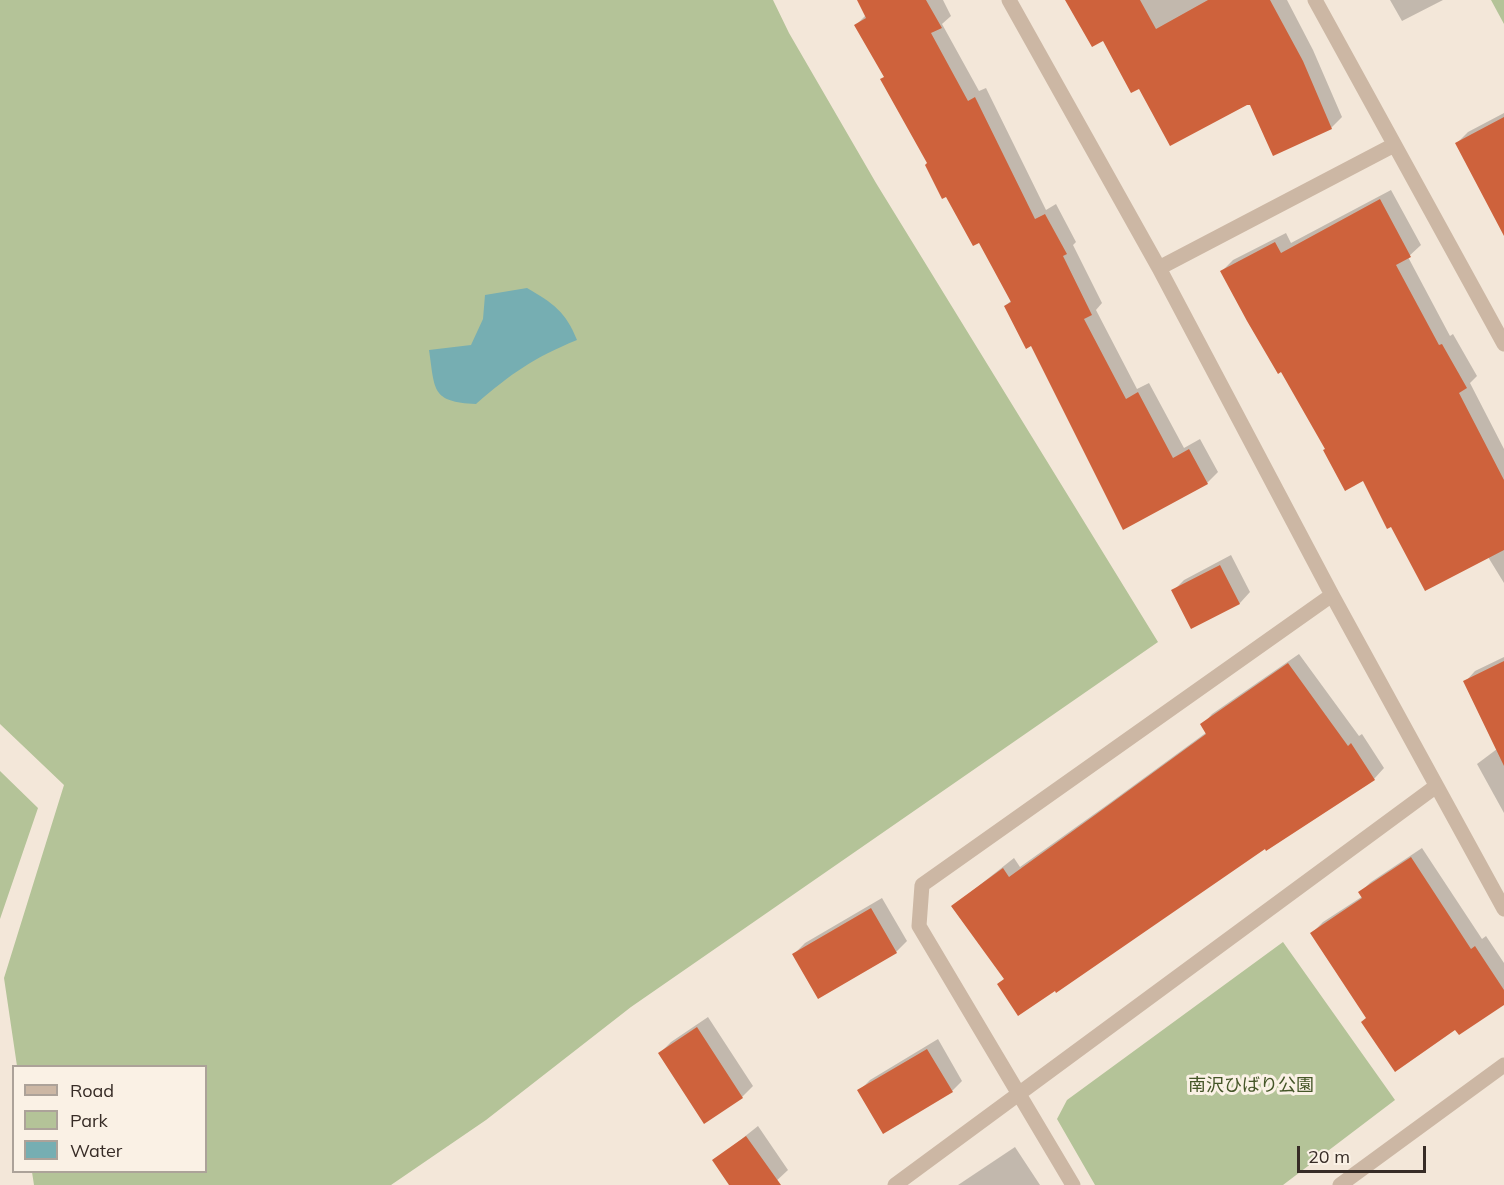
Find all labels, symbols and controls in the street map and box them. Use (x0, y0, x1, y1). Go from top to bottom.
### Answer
legend (12, 1065, 207, 1173)
park label: 南沢ひばり公園 (1188, 1075, 1314, 1097)
text: Road (70, 1079, 114, 1102)
text: Park (70, 1109, 108, 1132)
scale bar (1300, 1134, 1429, 1172)
text: Water (70, 1139, 122, 1162)
text: 20 m (1308, 1145, 1350, 1168)

